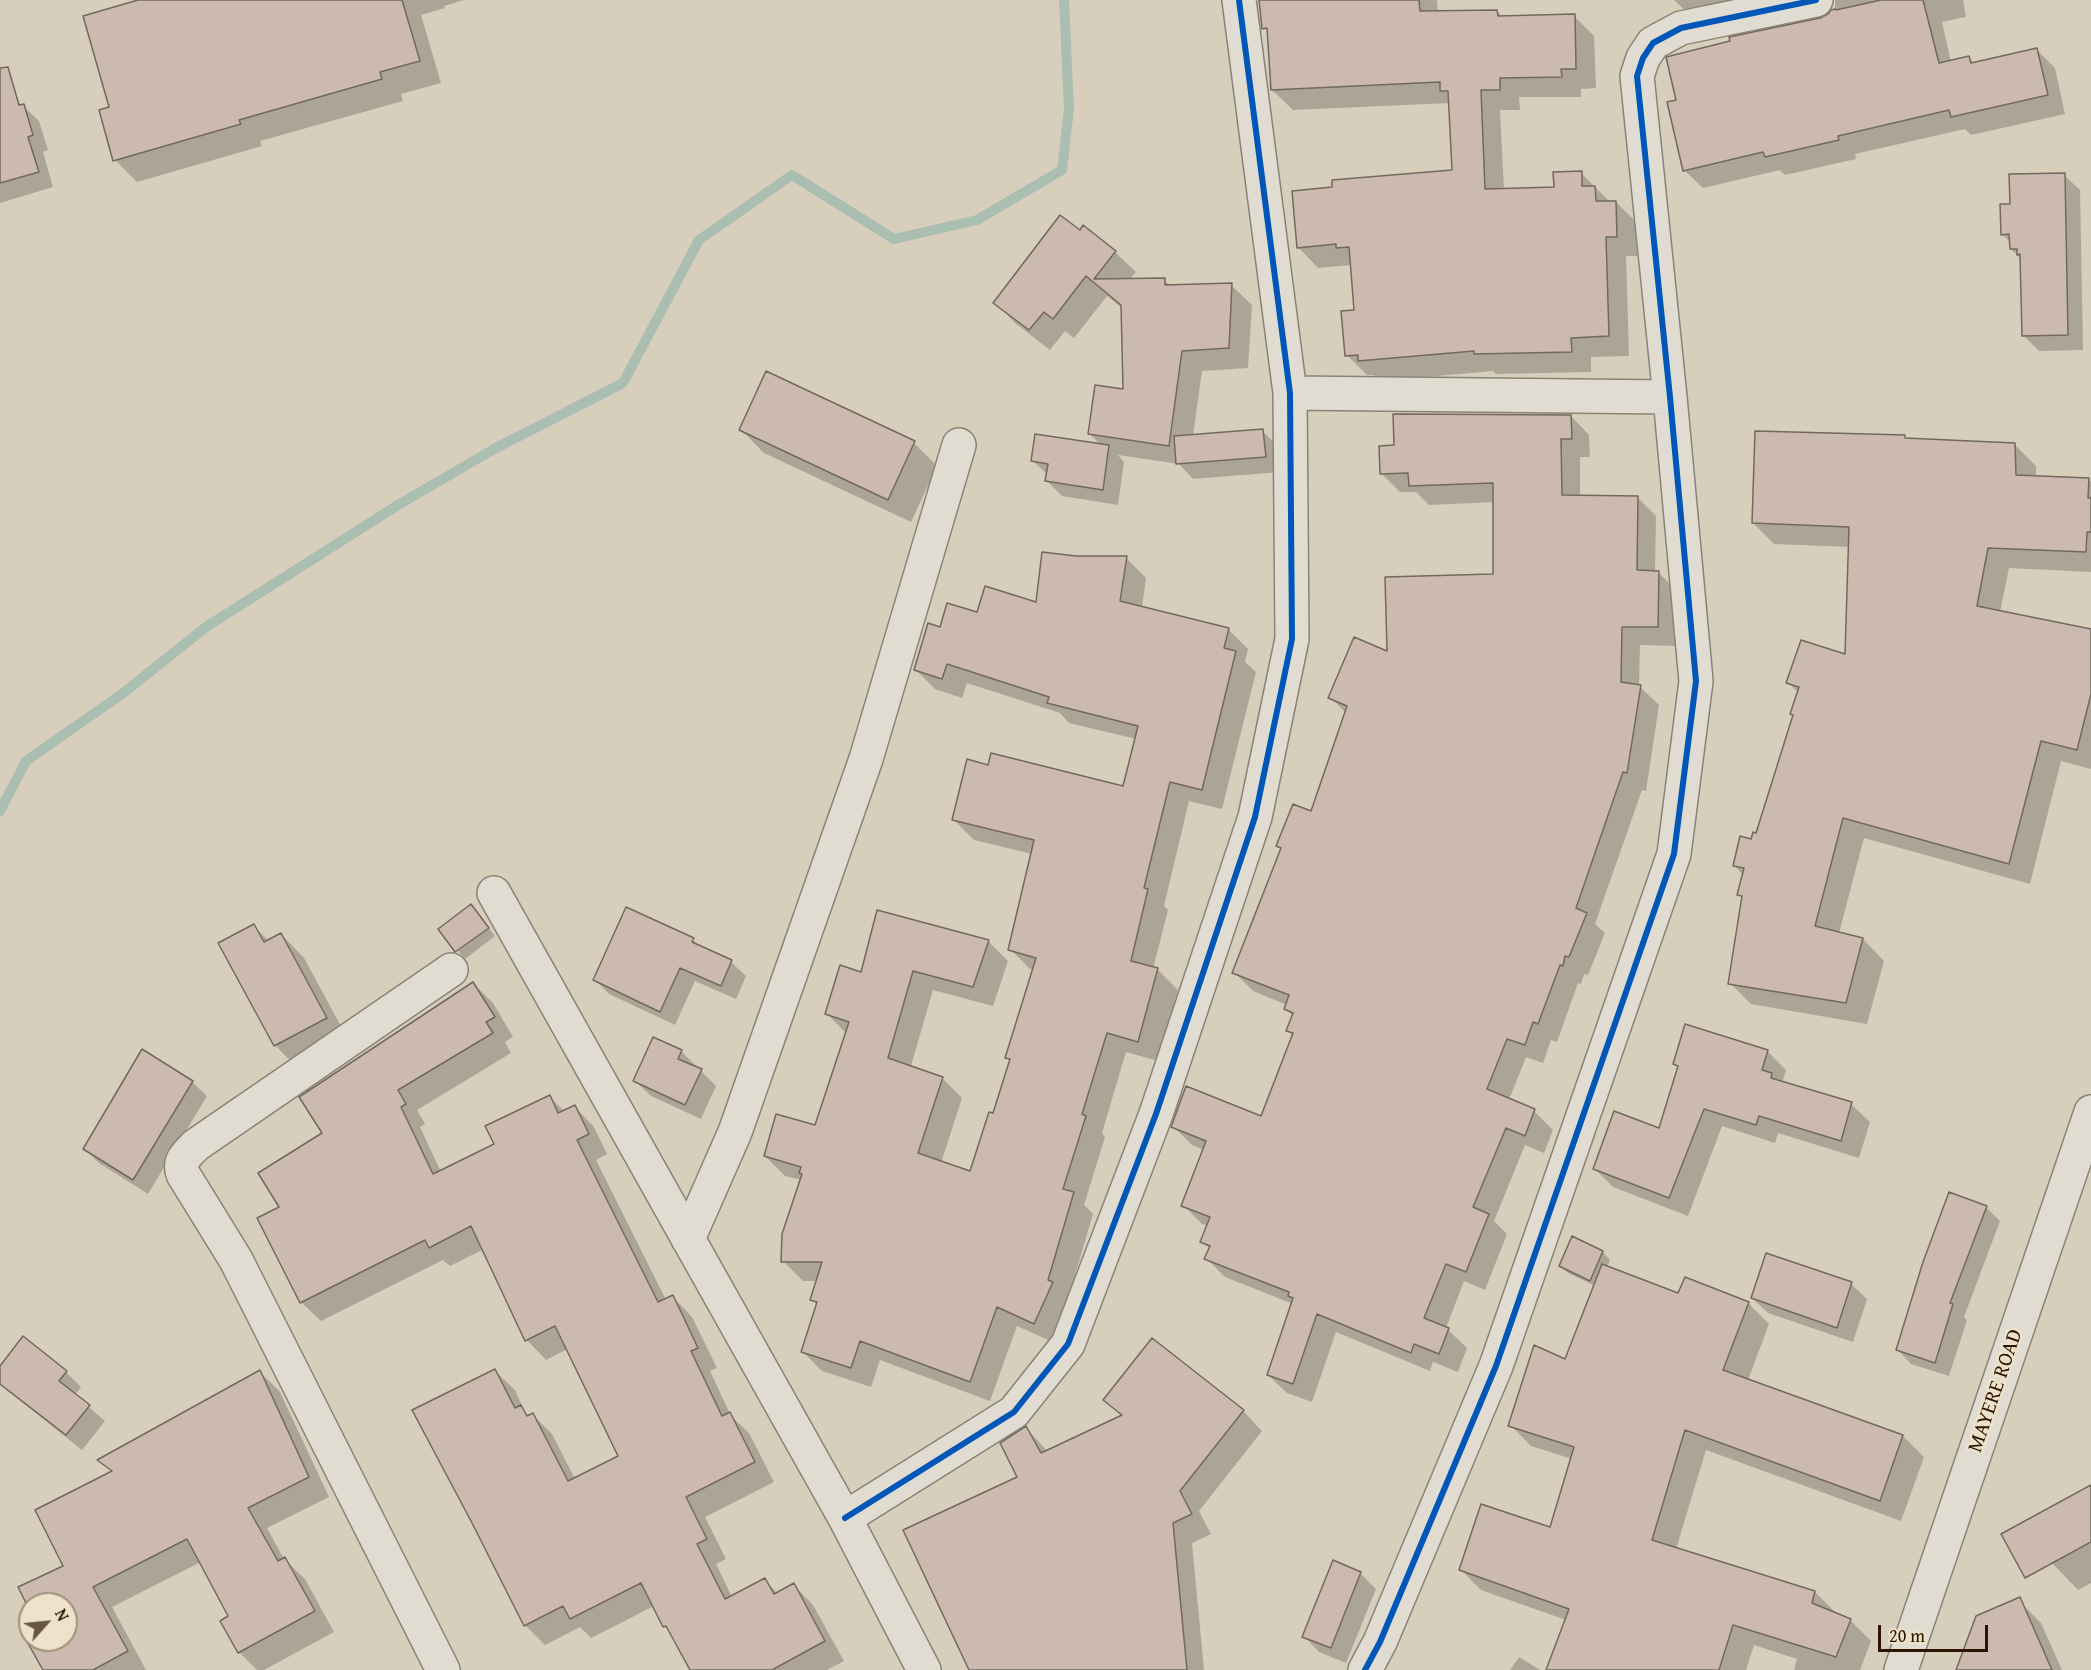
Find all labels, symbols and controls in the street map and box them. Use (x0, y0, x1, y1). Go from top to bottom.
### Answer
street label: MAYERE ROAD (1963, 1326, 2029, 1456)
north arrow (18, 1592, 78, 1652)
text: N (49, 1605, 75, 1625)
scale bar (1881, 1613, 1990, 1651)
text: 20 m (1889, 1622, 1925, 1649)

